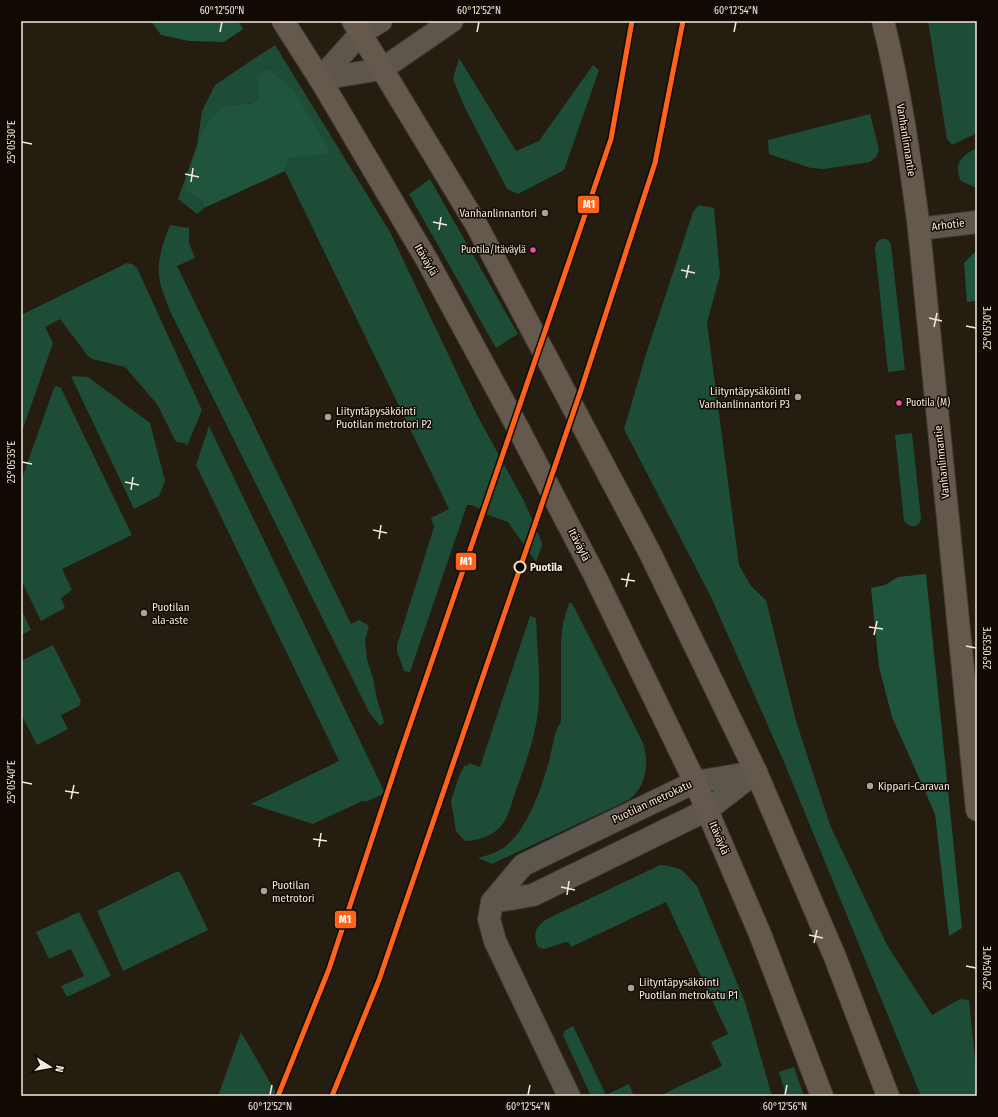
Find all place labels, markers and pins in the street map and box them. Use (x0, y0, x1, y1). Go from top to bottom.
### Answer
place label: Vanhanlinnantori (459, 207, 537, 220)
marker: Vanhanlinnantori (540, 208, 550, 218)
place label: Puotila/Itäväylä (461, 244, 526, 256)
marker: Puotila/Itäväylä (528, 245, 538, 255)
place label: Liityntäpysäköinti Vanhanlinnantori P3 (699, 385, 790, 411)
marker: Liityntäpysäköinti Vanhanlinnantori P3 (793, 392, 803, 402)
place label: Puotila (M) (906, 396, 950, 409)
marker: Puotila (M) (894, 398, 904, 408)
place label: Liityntäpysäköinti Puotilan metrotori P2 (336, 405, 432, 431)
marker: Liityntäpysäköinti Puotilan metrotori P2 (323, 412, 333, 422)
marker: Puotila (513, 560, 527, 574)
place label: Puotila (530, 561, 563, 574)
place label: Puotilan ala-aste (152, 601, 189, 627)
marker: Puotilan ala-aste (139, 608, 149, 618)
place label: Kippari-Caravan (878, 780, 950, 793)
marker: Kippari-Caravan (865, 781, 875, 791)
place label: Puotilan metrotori (272, 879, 315, 905)
marker: Puotilan metrotori (259, 886, 269, 896)
place label: Liityntäpysäköinti Puotilan metrokatu P1 (639, 976, 738, 1002)
marker: Liityntäpysäköinti Puotilan metrokatu P1 (626, 983, 636, 993)

